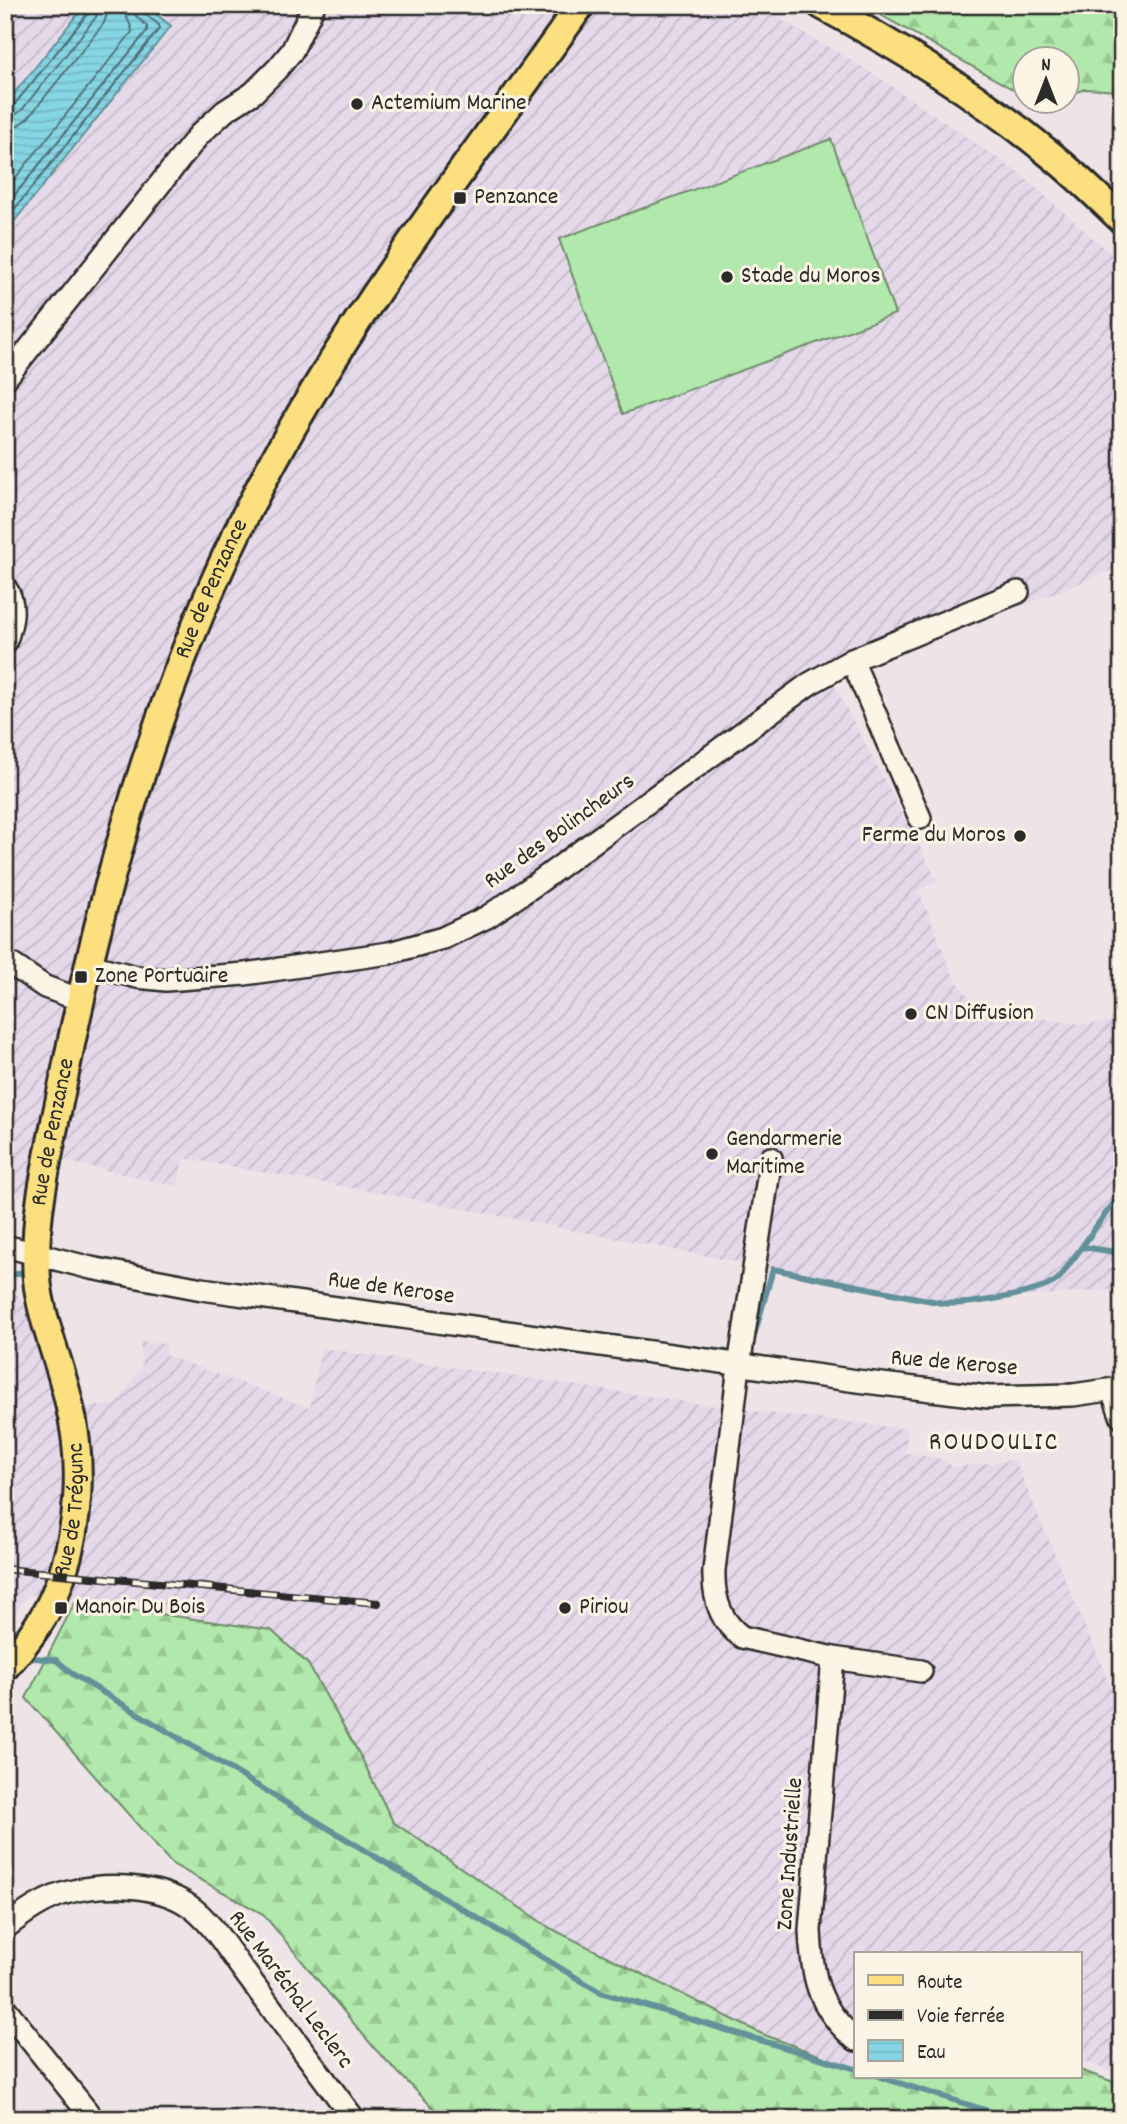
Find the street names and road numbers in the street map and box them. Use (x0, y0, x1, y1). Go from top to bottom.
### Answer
street label: Rue de Penzance (167, 513, 258, 664)
street label: Rue des Bolincheurs (477, 766, 643, 898)
street label: Rue de Penzance (23, 1055, 85, 1208)
street label: Rue de Kerose (326, 1263, 456, 1315)
street label: Rue de Kerose (889, 1342, 1019, 1386)
street label: Rue de Trégunc (45, 1441, 95, 1582)
street label: Zone Industrielle (769, 1776, 813, 1932)
street label: Rue Maréchal Leclerc (219, 1904, 361, 2076)

